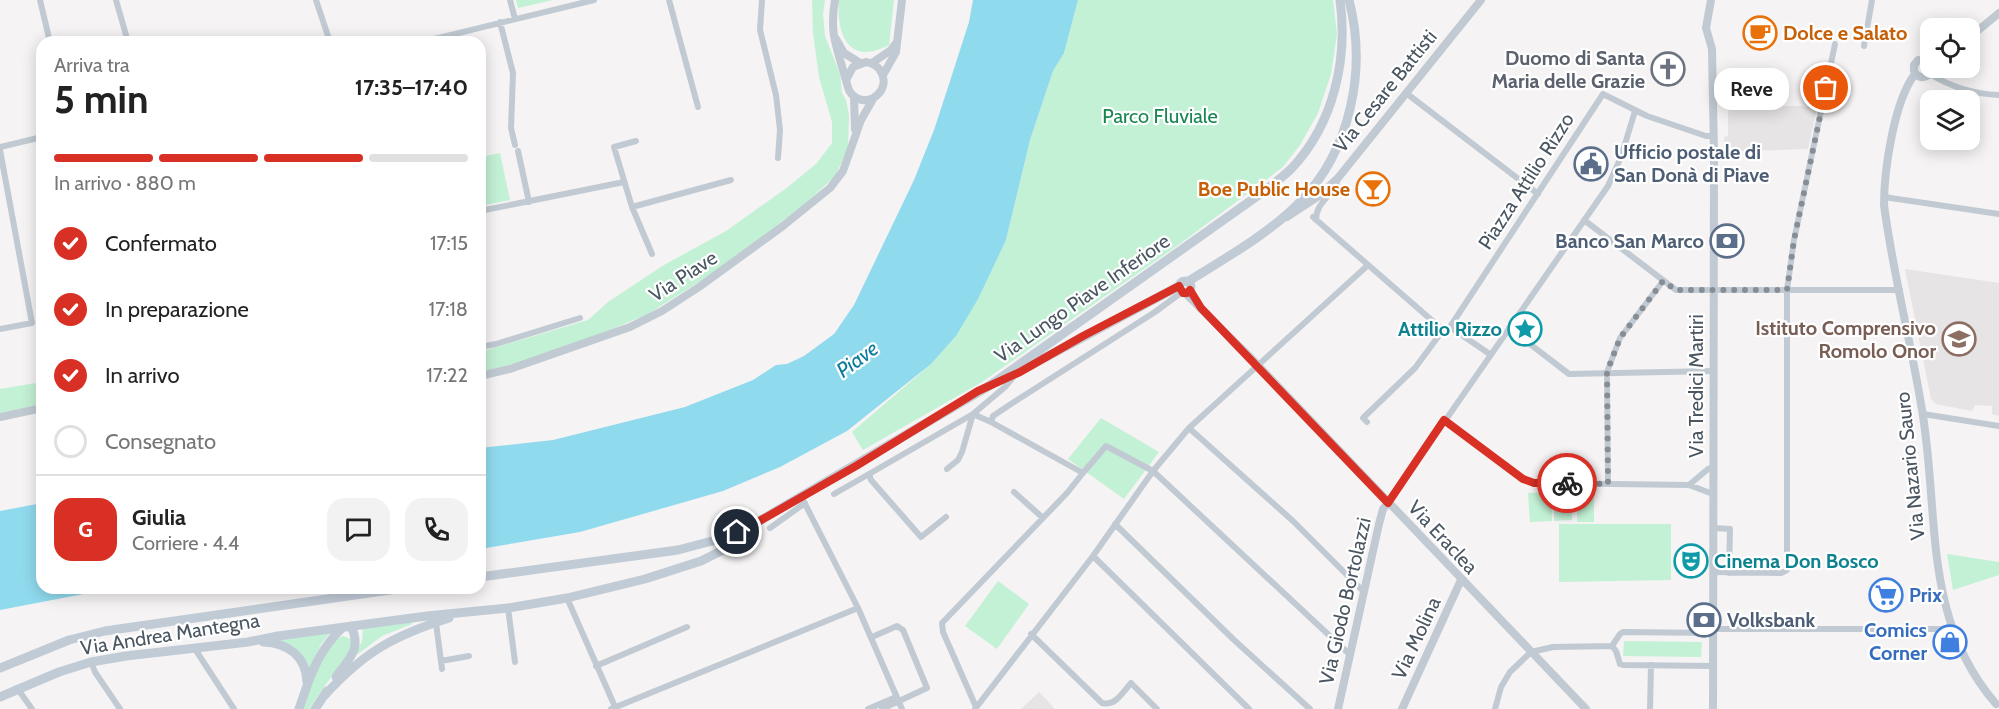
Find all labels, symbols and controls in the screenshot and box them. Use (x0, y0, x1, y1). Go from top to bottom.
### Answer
cafe icon: Dolce e Salato (1742, 15, 1778, 51)
map controls (1920, 18, 1980, 150)
button: locate (1920, 18, 1980, 78)
place label: Dolce e Salato (1783, 21, 1907, 45)
street label: Via Cesare Battisti (1328, 25, 1442, 157)
place label: Duomo di Santa Maria delle Grazie (1492, 46, 1645, 93)
church icon: Duomo di Santa Maria delle Grazie (1650, 51, 1686, 87)
text: Arriva tra (54, 53, 130, 77)
pin (1800, 62, 1851, 113)
callout: Reve (1715, 67, 1790, 109)
icon: bag (1809, 71, 1842, 104)
text: 17:35–17:40 (355, 74, 468, 101)
text: 5 min (54, 75, 149, 123)
text: Reve (1730, 77, 1773, 101)
button: layers (1920, 90, 1980, 150)
park label: Parco Fluviale (1102, 104, 1218, 128)
street label: Piazza Attilio Rizzo (1473, 108, 1579, 254)
place label: Ufficio postale di San Donà di Piave (1614, 140, 1769, 187)
public building icon: Ufficio postale di San Donà di Piave (1573, 146, 1609, 182)
text: In arrivo · 880 m (54, 171, 196, 195)
bar icon: Boe Public House (1355, 171, 1391, 207)
place label: Boe Public House (1198, 177, 1350, 201)
bank icon: Banco San Marco (1709, 223, 1745, 259)
icon: check (54, 227, 87, 260)
street label: Via Lungo Piave Inferiore (990, 228, 1174, 368)
place label: Banco San Marco (1555, 229, 1704, 253)
text: Confermato (105, 230, 217, 257)
text: 17:15 (430, 231, 468, 255)
street label: Via Piave (645, 245, 721, 307)
icon: check (54, 293, 87, 326)
text: In preparazione (105, 296, 249, 323)
text: 17:18 (429, 297, 468, 321)
place icon: Attilio Rizzo (1507, 311, 1543, 347)
street label: Via Tredici Martiri (1684, 314, 1708, 458)
place label: Istituto Comprensivo Romolo Onor (1755, 316, 1936, 363)
place label: Attilio Rizzo (1398, 317, 1502, 341)
school or university icon: Istituto Comprensivo Romolo Onor (1941, 321, 1977, 357)
water label: Piave (831, 335, 883, 383)
icon: check (54, 359, 87, 392)
text: In arrivo (105, 362, 180, 389)
text: 17:22 (426, 363, 468, 387)
street label: Via Nazario Sauro (1890, 391, 1930, 541)
text: Consegnato (105, 428, 216, 455)
courier (1537, 453, 1597, 513)
icon: bike (1551, 467, 1584, 500)
street label: Via Eraclea (1403, 495, 1483, 579)
button: chat (327, 498, 390, 561)
button: phone (405, 498, 468, 561)
text: Giulia (132, 504, 186, 531)
pin (711, 506, 762, 557)
icon: home (720, 515, 753, 548)
street label: Via Giodo Bortolazzi (1314, 515, 1376, 687)
text: G (78, 516, 93, 543)
text: Corriere · 4.4 (132, 531, 239, 555)
theatre icon: Cinema Don Bosco (1673, 543, 1709, 579)
place label: Cinema Don Bosco (1714, 549, 1879, 573)
supermarket icon: Prix (1868, 577, 1904, 613)
place label: Prix (1909, 583, 1942, 607)
street label: Via Molina (1386, 593, 1446, 683)
bank icon: Volksbank (1686, 602, 1722, 638)
street label: Via Andrea Mantegna (79, 608, 262, 660)
place label: Volksbank (1727, 608, 1816, 632)
place label: Comics Corner (1864, 618, 1927, 665)
shop icon: Comics Corner (1932, 624, 1968, 660)

